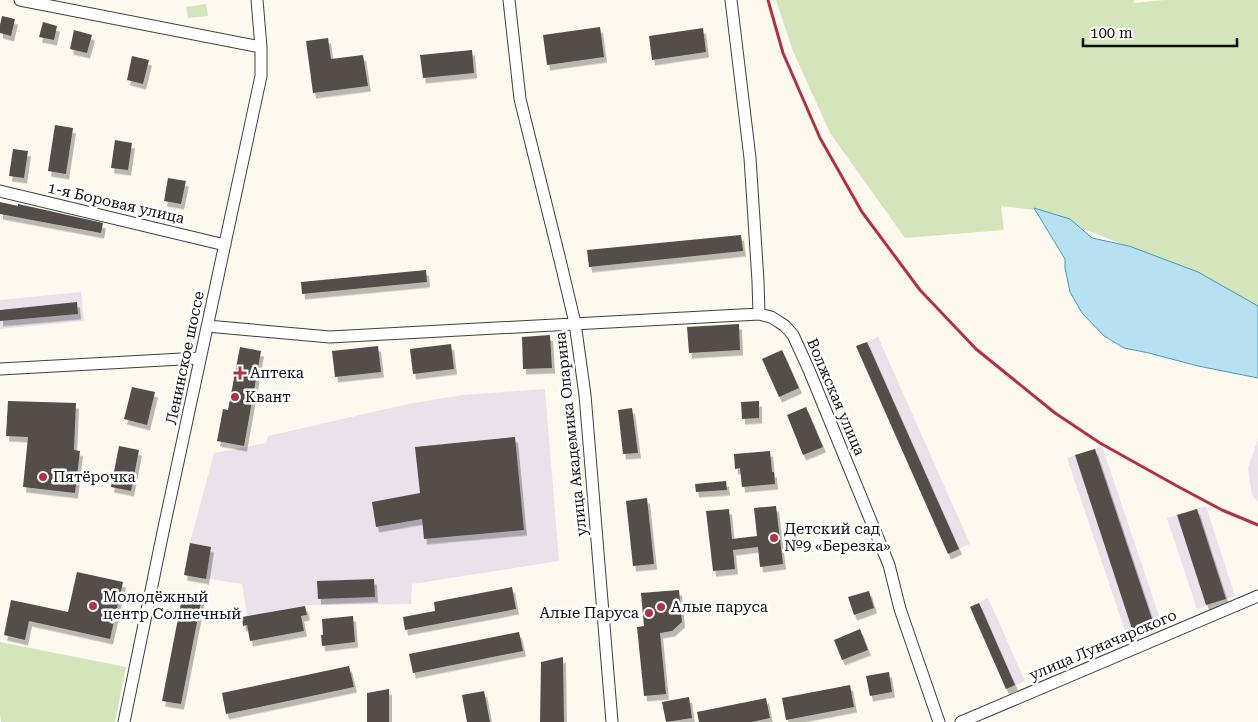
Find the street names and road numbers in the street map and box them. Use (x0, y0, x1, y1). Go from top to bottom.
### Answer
street label: 1-я Боровая улица (46, 178, 186, 228)
street label: Ленинское шоссе (162, 290, 208, 426)
street label: улица Академика Опарина (551, 331, 591, 537)
street label: Волжская улица (803, 336, 869, 458)
street label: улица Луначарского (1027, 606, 1179, 684)

